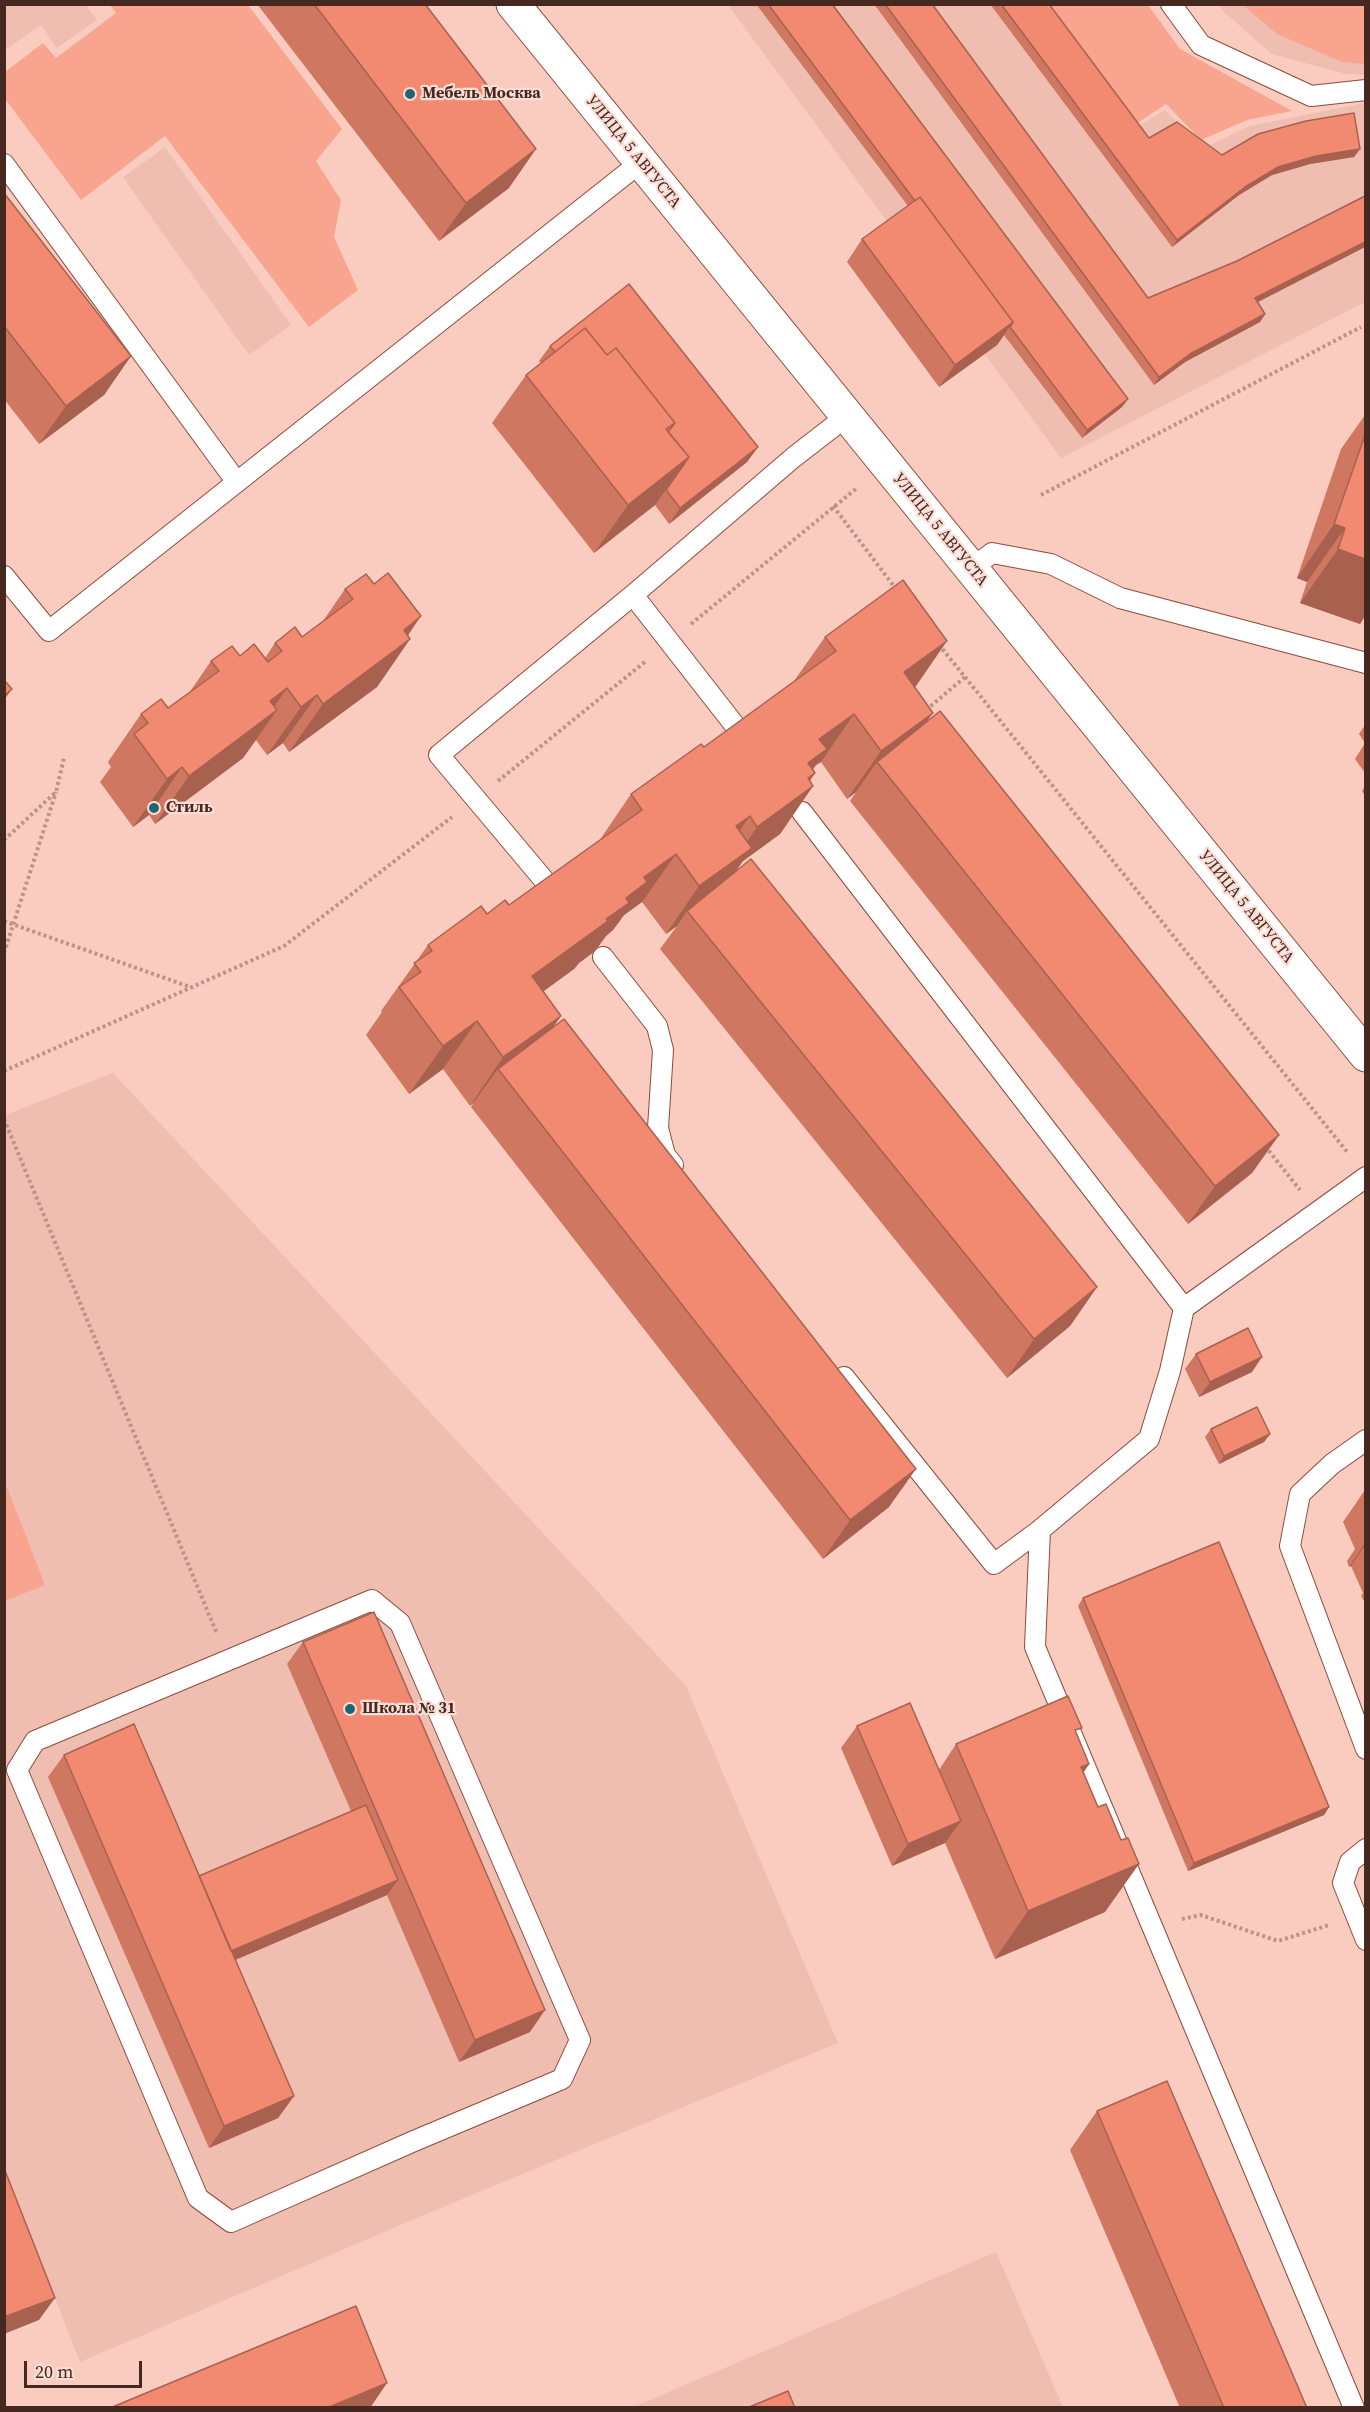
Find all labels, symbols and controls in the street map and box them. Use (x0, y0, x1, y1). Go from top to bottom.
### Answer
place label: Мебель Москва (422, 84, 541, 104)
marker: Мебель Москва (403, 87, 417, 101)
street label: УЛИЦА 5 АВГУСТА (581, 92, 685, 212)
street label: УЛИЦА 5 АВГУСТА (888, 470, 992, 590)
place label: Стиль (166, 798, 212, 818)
marker: Стиль (147, 801, 161, 815)
street label: УЛИЦА 5 АВГУСТА (1194, 847, 1298, 967)
place label: Школа № 31 (362, 1699, 456, 1719)
marker: Школа № 31 (343, 1702, 357, 1716)
scale bar (27, 2349, 146, 2387)
text: 20 m (35, 2359, 73, 2384)

